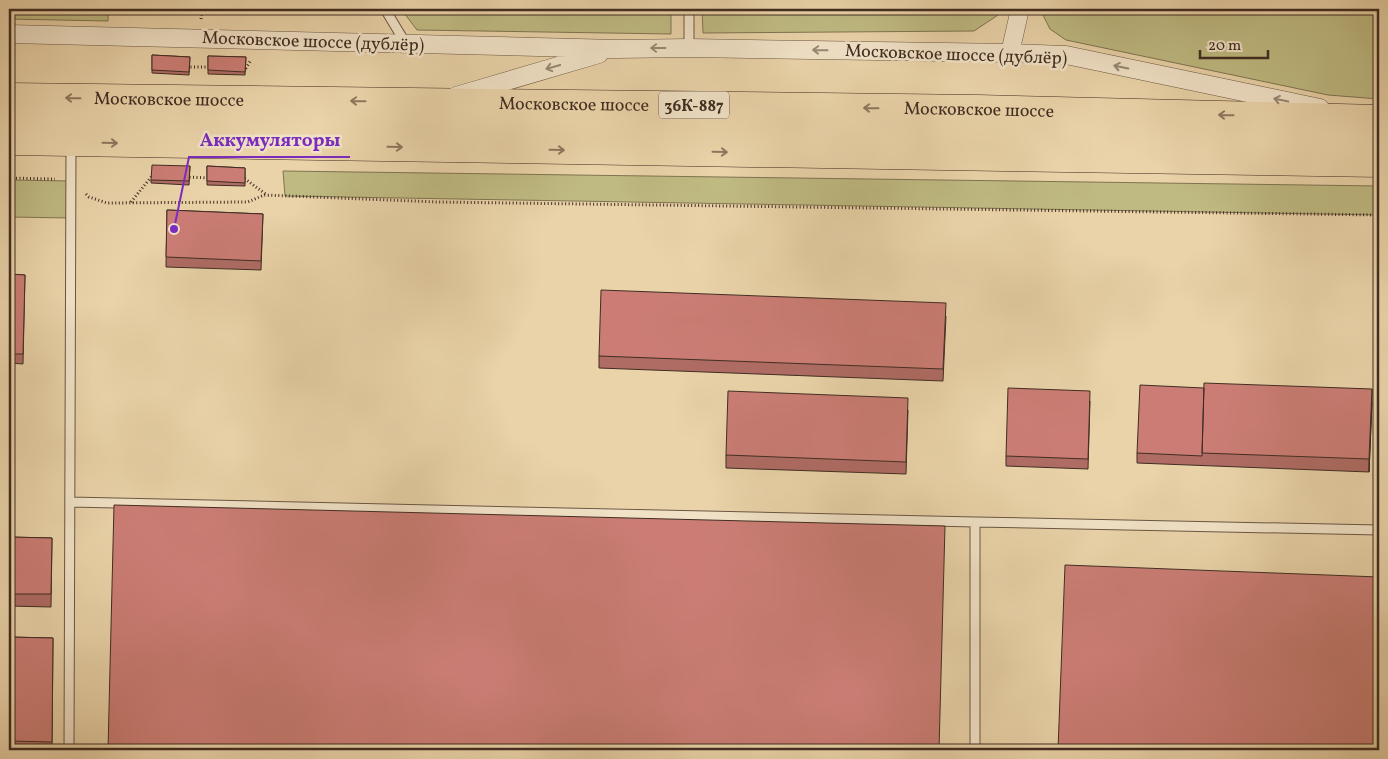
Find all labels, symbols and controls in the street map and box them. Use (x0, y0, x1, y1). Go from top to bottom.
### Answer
street label: Московское шоссе (дублёр) (201, 26, 424, 59)
scale bar (1200, 28, 1268, 60)
text: 20 m (1208, 36, 1241, 57)
street label: Московское шоссе (дублёр) (844, 39, 1067, 72)
one-way arrow (650, 43, 666, 53)
one-way arrow (812, 45, 828, 55)
one-way arrow (1114, 62, 1130, 71)
one-way arrow (545, 63, 561, 73)
street label: Московское шоссе (94, 87, 244, 114)
street label: Московское шоссе (499, 92, 649, 119)
road number: 36К-887 (659, 92, 729, 118)
one-way arrow (65, 93, 82, 103)
one-way arrow (1273, 95, 1289, 104)
one-way arrow (350, 96, 366, 106)
street label: Московское шоссе (904, 97, 1054, 125)
one-way arrow (863, 103, 879, 112)
one-way arrow (1218, 110, 1234, 120)
callout: Аккумуляторы (189, 123, 350, 157)
text: Аккумуляторы (200, 128, 340, 154)
one-way arrow (102, 138, 118, 147)
one-way arrow (386, 142, 403, 152)
one-way arrow (549, 145, 565, 155)
one-way arrow (712, 147, 728, 157)

